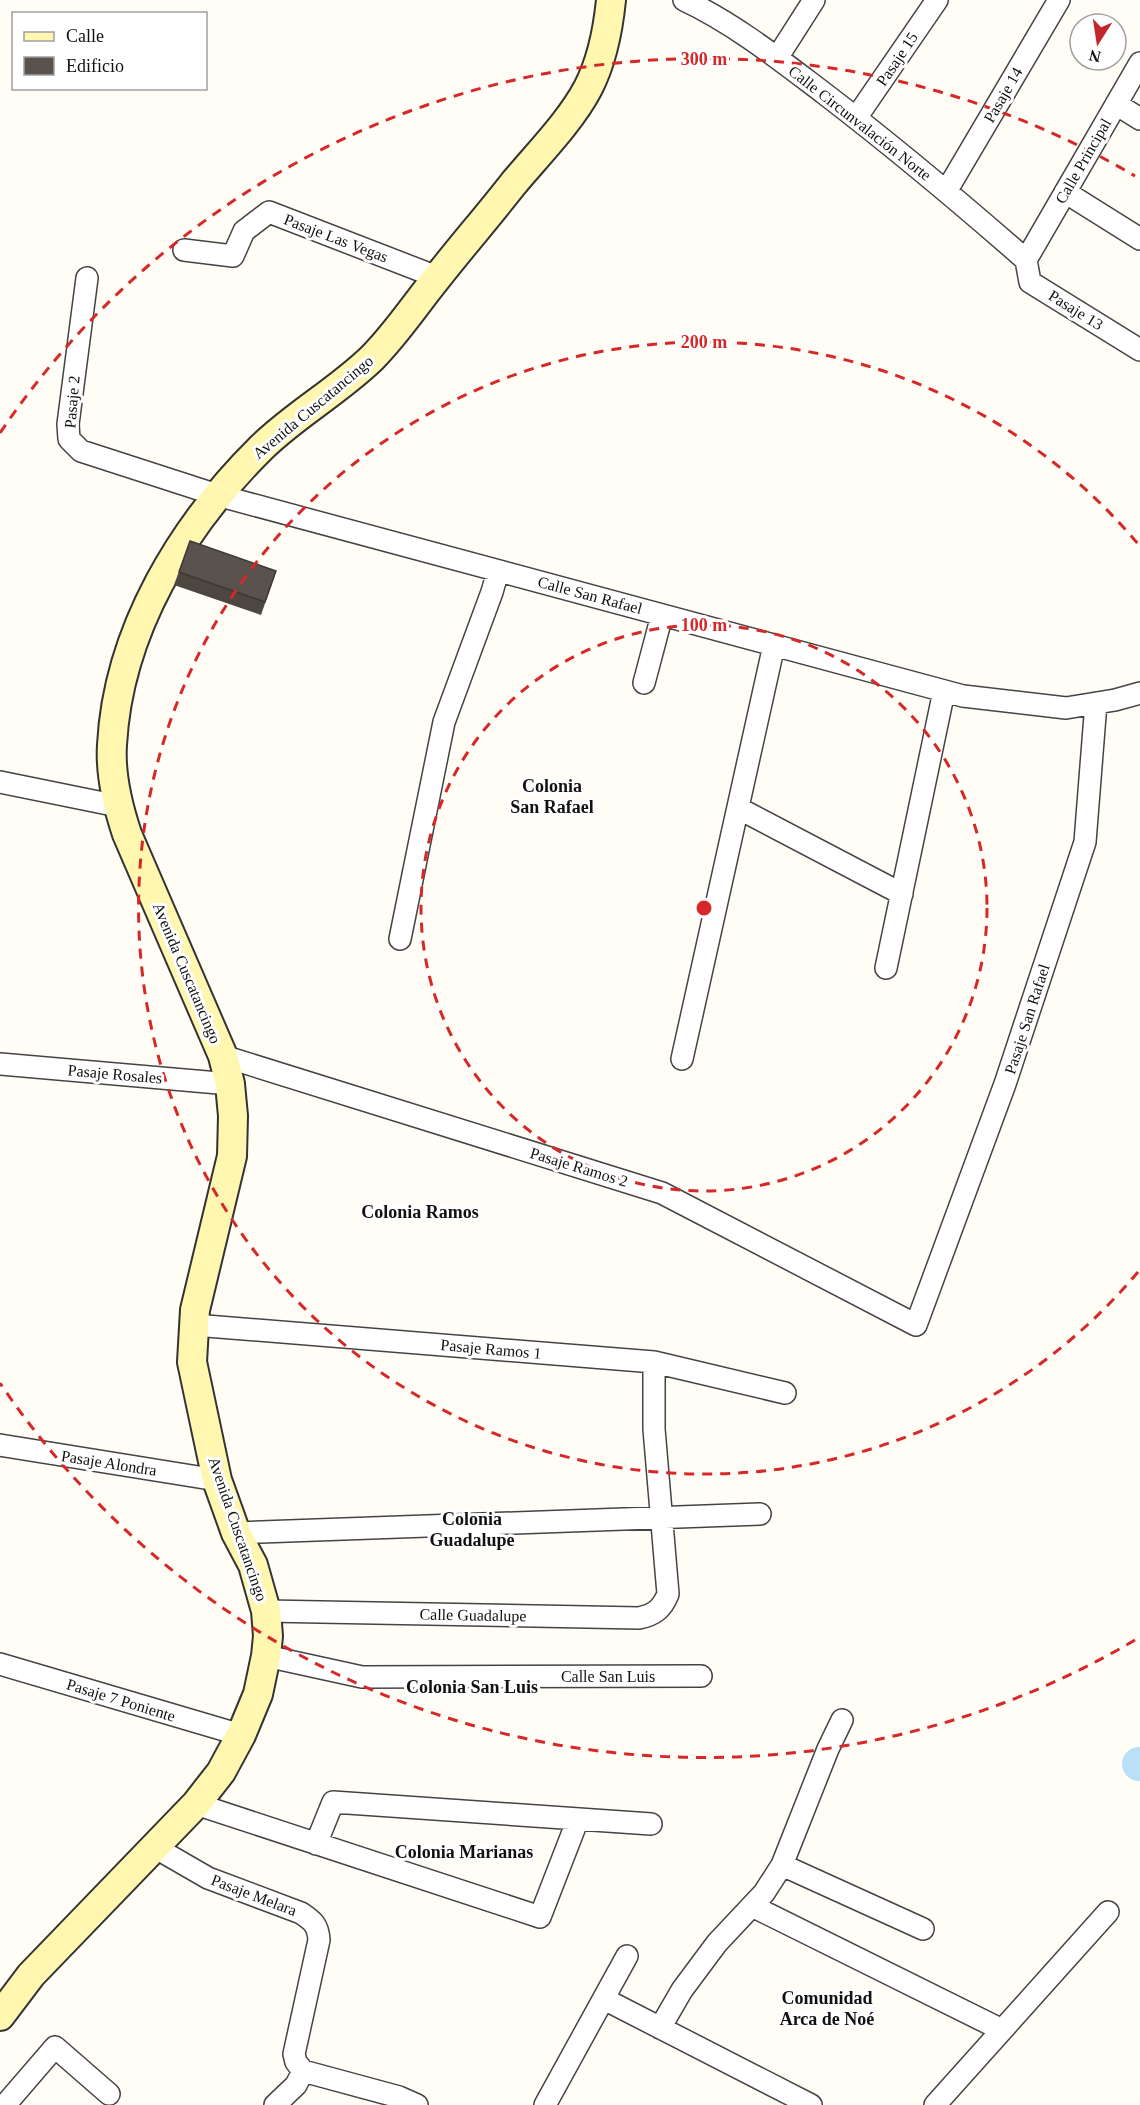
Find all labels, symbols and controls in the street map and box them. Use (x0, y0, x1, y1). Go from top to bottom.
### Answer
legend (12, 12, 207, 90)
north arrow (1068, 12, 1128, 72)
text: Calle (66, 26, 104, 46)
street label: Pasaje 15 (873, 29, 922, 90)
text: N (1087, 47, 1102, 66)
text: 300 m (681, 49, 727, 69)
text: Edificio (66, 56, 124, 76)
street label: Calle Circunvalación Norte (785, 62, 935, 184)
street label: Pasaje 14 (980, 64, 1026, 126)
street label: Calle Principal (1052, 115, 1115, 207)
street label: Pasaje Las Vegas (281, 210, 390, 267)
street label: Pasaje 13 (1045, 287, 1106, 334)
text: 200 m (681, 332, 727, 352)
street label: Avenida Cuscatancingo (250, 352, 377, 463)
street label: Pasaje 2 (61, 375, 84, 429)
street label: Calle San Rafael (536, 573, 645, 617)
text: 100 m (681, 615, 727, 635)
district label: Colonia San Rafael (510, 776, 594, 817)
centre of rings (694, 898, 714, 918)
street label: Avenida Cuscatancingo (149, 900, 224, 1046)
street label: Pasaje San Rafael (1001, 961, 1054, 1076)
street label: Pasaje Rosales (67, 1061, 163, 1088)
street label: Pasaje Ramos 2 (528, 1144, 630, 1191)
district label: Colonia Ramos (361, 1202, 479, 1222)
street label: Pasaje Ramos 1 (440, 1336, 542, 1363)
street label: Pasaje Alondra (60, 1447, 158, 1480)
street label: Avenida Cuscatancingo (204, 1455, 271, 1604)
district label: Colonia Guadalupe (429, 1509, 515, 1550)
street label: Calle Guadalupe (419, 1606, 527, 1625)
street label: Calle San Luis (561, 1668, 655, 1685)
street label: Pasaje 7 Poniente (64, 1675, 177, 1726)
district label: Colonia San Luis (406, 1677, 538, 1697)
district label: Colonia Marianas (395, 1842, 533, 1862)
street label: Pasaje Melara (208, 1871, 299, 1920)
district label: Comunidad Arca de Noé (780, 1988, 874, 2029)

